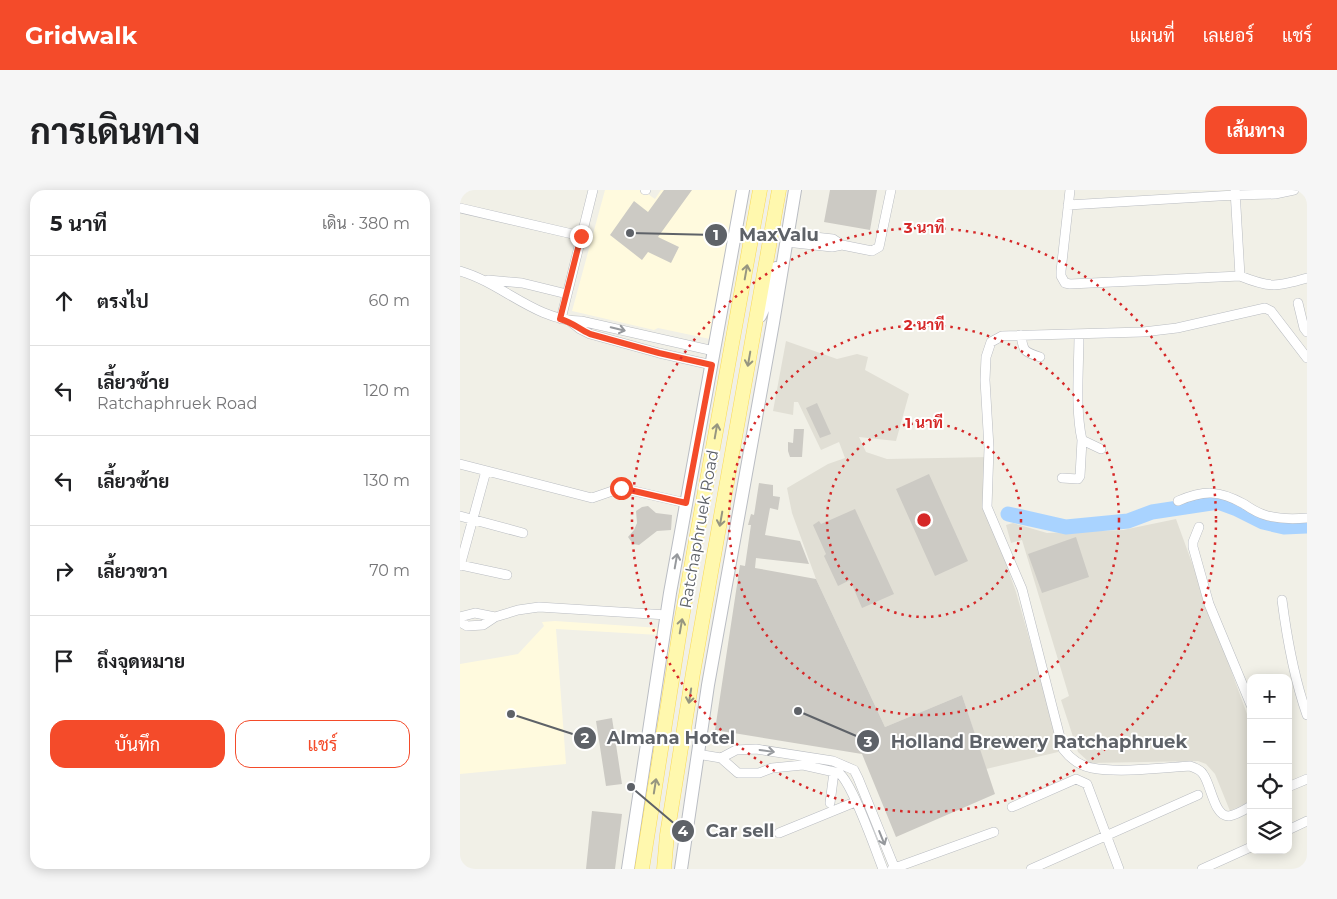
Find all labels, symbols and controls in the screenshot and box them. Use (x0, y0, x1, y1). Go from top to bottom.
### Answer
text: Gridwalk (25, 21, 137, 50)
text: แผนที่ (1130, 25, 1175, 47)
text: เลเยอร์ (1203, 25, 1254, 47)
text: แชร์ (1282, 25, 1312, 47)
button: เส้นทาง (1205, 106, 1307, 154)
text: การเดินทาง (30, 110, 200, 153)
text: 5 นาที (50, 211, 107, 236)
text: เดิน · 380 m (322, 214, 410, 233)
callout: MaxValu (704, 218, 829, 251)
text: 3 นาที (903, 218, 944, 237)
text: MaxValu (739, 224, 819, 246)
route end (570, 225, 593, 248)
text: 1 (713, 225, 719, 244)
one-way arrow (741, 264, 751, 280)
icon: ahead (50, 287, 78, 315)
text: ตรงไป (97, 290, 149, 313)
text: 60 m (368, 291, 410, 310)
text: 2 นาที (904, 315, 944, 334)
one-way arrow (609, 325, 625, 334)
one-way arrow (744, 350, 754, 366)
text: เลี้ยวซ้าย (97, 371, 169, 394)
icon: left (50, 377, 78, 405)
text: 120 m (363, 381, 410, 400)
text: Ratchaphruek Road (97, 394, 257, 413)
text: 1 นาที (905, 413, 943, 432)
one-way arrow (712, 424, 722, 440)
street label: Ratchaphruek Road (676, 448, 722, 610)
icon: left (50, 467, 78, 495)
text: เลี้ยวซ้าย (97, 470, 169, 493)
text: 130 m (363, 471, 410, 490)
route start (610, 477, 633, 500)
one-way arrow (715, 510, 725, 526)
centre of rings (915, 511, 933, 529)
one-way arrow (671, 554, 681, 570)
icon: right (50, 557, 78, 585)
text: เลี้ยวขวา (97, 560, 168, 583)
text: 70 m (369, 561, 410, 580)
one-way arrow (676, 618, 686, 634)
icon: arrive (50, 647, 78, 675)
text: ถึงจุดหมาย (97, 650, 185, 673)
map controls (1247, 674, 1292, 854)
button: + (1247, 674, 1292, 719)
one-way arrow (684, 688, 694, 704)
button: − (1247, 719, 1292, 764)
button: บันทึก (50, 720, 225, 768)
button: แชร์ (235, 720, 410, 768)
callout: Almana Hotel (572, 721, 746, 754)
callout: Holland Brewery Ratchaphruek (856, 725, 1197, 758)
text: Almana Hotel (606, 727, 735, 749)
text: 2 (581, 728, 590, 747)
text: Holland Brewery Ratchaphruek (891, 731, 1187, 753)
text: 3 (863, 732, 873, 751)
one-way arrow (759, 746, 775, 756)
button: locate (1247, 764, 1292, 809)
one-way arrow (651, 779, 661, 795)
button: layers (1247, 809, 1292, 854)
callout: Car sell (671, 814, 784, 847)
text: Car sell (706, 820, 774, 842)
text: 4 (678, 821, 689, 840)
one-way arrow (877, 830, 887, 845)

